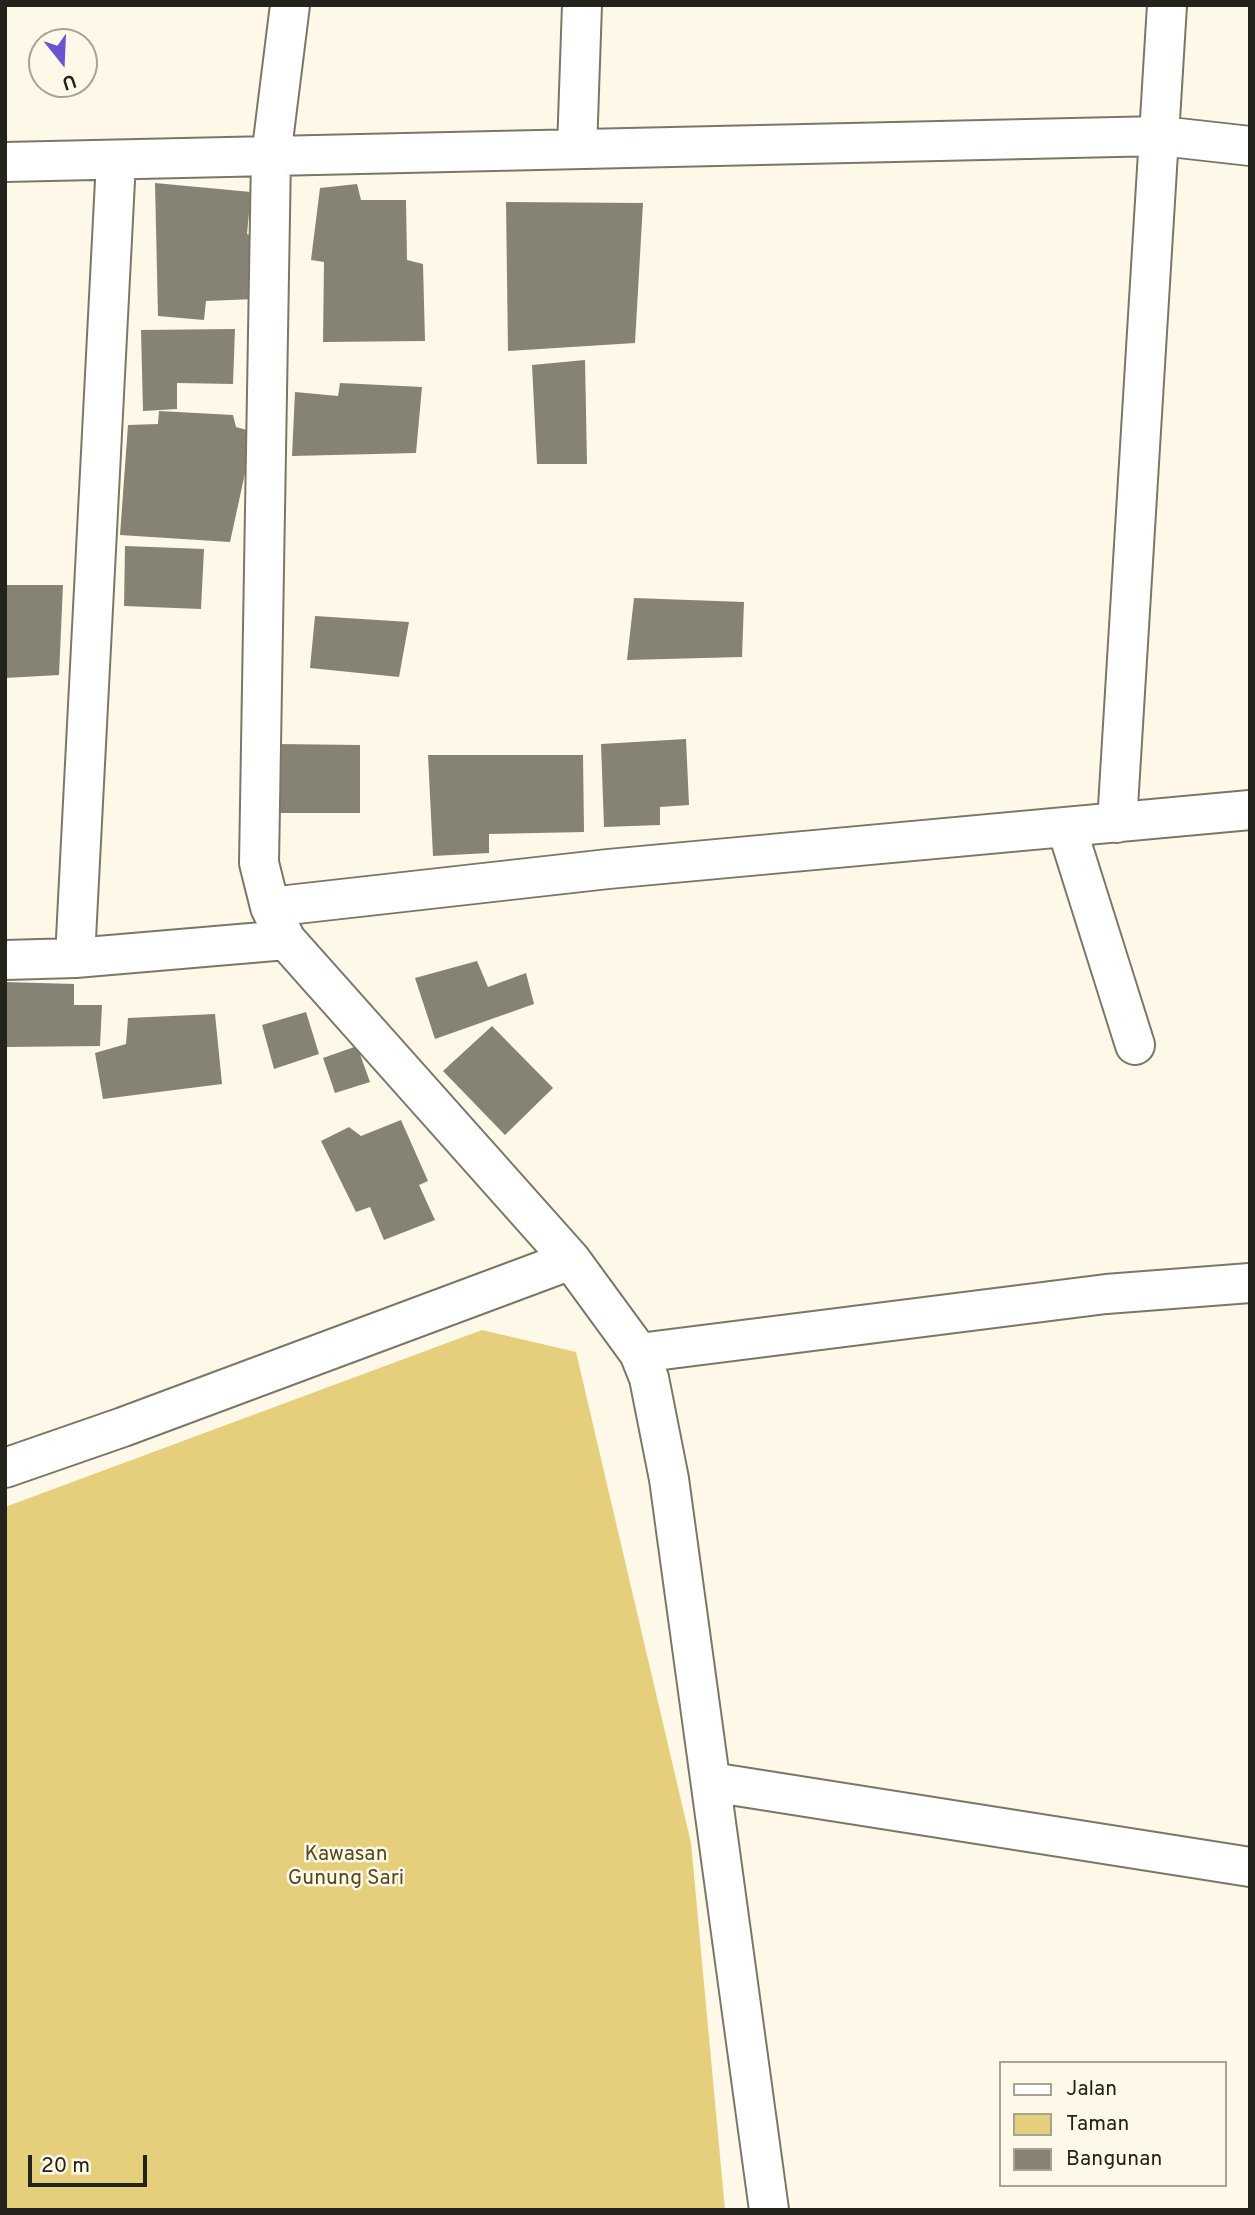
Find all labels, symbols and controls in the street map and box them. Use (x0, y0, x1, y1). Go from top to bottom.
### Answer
north arrow (28, 28, 98, 98)
text: U (59, 68, 79, 95)
park label: Kawasan Gunung Sari (288, 1843, 404, 1893)
legend (1000, 2061, 1227, 2187)
text: Jalan (1066, 2076, 1117, 2103)
text: Taman (1066, 2111, 1129, 2138)
scale bar (32, 2142, 150, 2186)
text: Bangunan (1066, 2146, 1162, 2173)
text: 20 m (41, 2153, 90, 2180)

